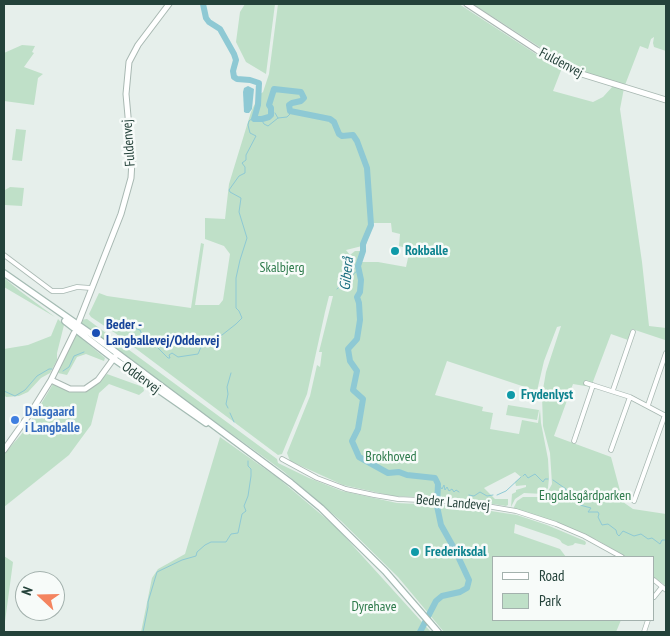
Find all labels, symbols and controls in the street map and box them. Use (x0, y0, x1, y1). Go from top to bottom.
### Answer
street label: Fuldenvej (536, 44, 586, 82)
street label: Fuldenvej (119, 119, 139, 167)
place label: Rokballe (405, 243, 448, 259)
marker: Rokballe (389, 245, 401, 257)
water label: Giberå (336, 256, 358, 292)
park label: Skalbjerg (259, 260, 305, 276)
place label: Beder - Langballevej/Oddervej (106, 317, 219, 350)
marker: Beder - Langballevej/Oddervej (90, 327, 102, 339)
street label: Oddervej (118, 358, 164, 398)
place label: Frydenlyst (521, 387, 573, 403)
marker: Frydenlyst (505, 389, 517, 401)
place label: Dalsgaard i Langballe (25, 404, 80, 437)
marker: Dalsgaard i Langballe (9, 414, 21, 426)
park label: Brokhoved (365, 449, 417, 465)
park label: Engdalsgårdparken (539, 488, 631, 504)
street label: Beder Landevej (415, 491, 491, 515)
place label: Frederiksdal (425, 544, 487, 560)
marker: Frederiksdal (409, 546, 421, 558)
legend (492, 556, 655, 621)
text: Road (539, 566, 565, 585)
north arrow (15, 571, 65, 621)
text: N (17, 584, 37, 598)
text: Park (539, 591, 561, 610)
park label: Dyrehave (351, 599, 397, 615)

